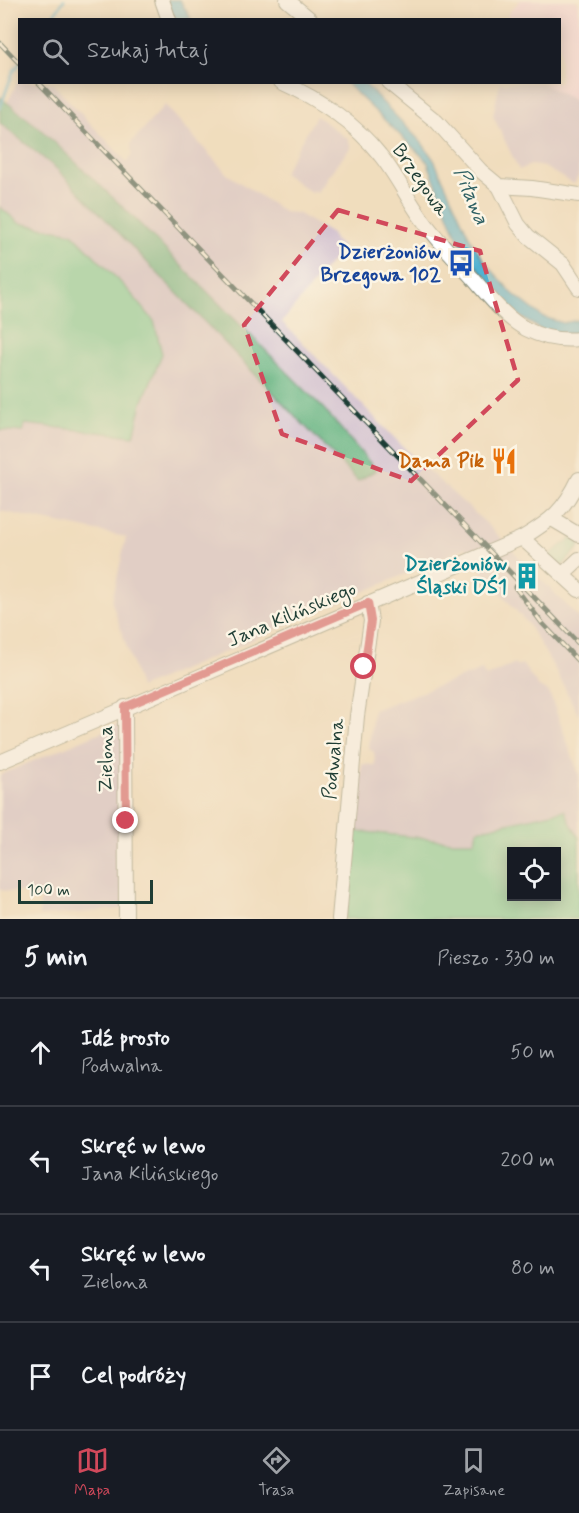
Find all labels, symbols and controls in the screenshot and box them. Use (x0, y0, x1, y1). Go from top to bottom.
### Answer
search box (18, 18, 561, 84)
icon: search (39, 35, 72, 68)
text: Szukaj tutaj (87, 37, 209, 65)
street label: Brzegowa (385, 138, 455, 222)
water label: Piława (447, 163, 495, 229)
place label: Dzierżoniów Brzegowa 102 (321, 239, 441, 289)
bus stop icon: Dzierżoniów Brzegowa 102 (446, 248, 476, 278)
restaurant icon: Dama Pik (489, 446, 519, 476)
place label: Dama Pik (398, 448, 484, 475)
place label: Dzierżoniów Śląski DŚ1 (404, 551, 507, 601)
building icon: Dzierżoniów Śląski DŚ1 (512, 561, 542, 591)
street label: Jana Kilińskiego (223, 576, 361, 655)
route start (350, 653, 376, 679)
street label: Podwalna (316, 716, 352, 801)
street label: Zielona (93, 725, 120, 793)
route end (112, 807, 138, 833)
map controls (507, 847, 561, 901)
button: locate (507, 847, 561, 901)
scale bar (18, 877, 153, 904)
text: 100 m (27, 880, 70, 901)
text: 5 min (24, 941, 88, 975)
text: Pieszo · 330 m (437, 945, 555, 972)
text: Idź prosto (81, 1025, 170, 1053)
icon: ahead (24, 1036, 57, 1069)
text: 50 m (510, 1039, 555, 1066)
text: Podwalna (81, 1053, 162, 1080)
text: Skręć w lewo (81, 1133, 206, 1161)
icon: left (24, 1144, 57, 1177)
text: 200 m (500, 1147, 555, 1174)
text: Jana Kilińskiego (81, 1161, 218, 1188)
text: Skręć w lewo (81, 1241, 206, 1269)
icon: left (24, 1252, 57, 1285)
text: 80 m (511, 1255, 555, 1282)
text: Zielona (81, 1269, 148, 1296)
icon: arrive (24, 1360, 57, 1393)
text: Cel podróży (81, 1362, 186, 1390)
tab: Mapa (74, 1444, 110, 1501)
tab: Trasa (258, 1444, 294, 1501)
tab: Zapisane (442, 1444, 505, 1501)

